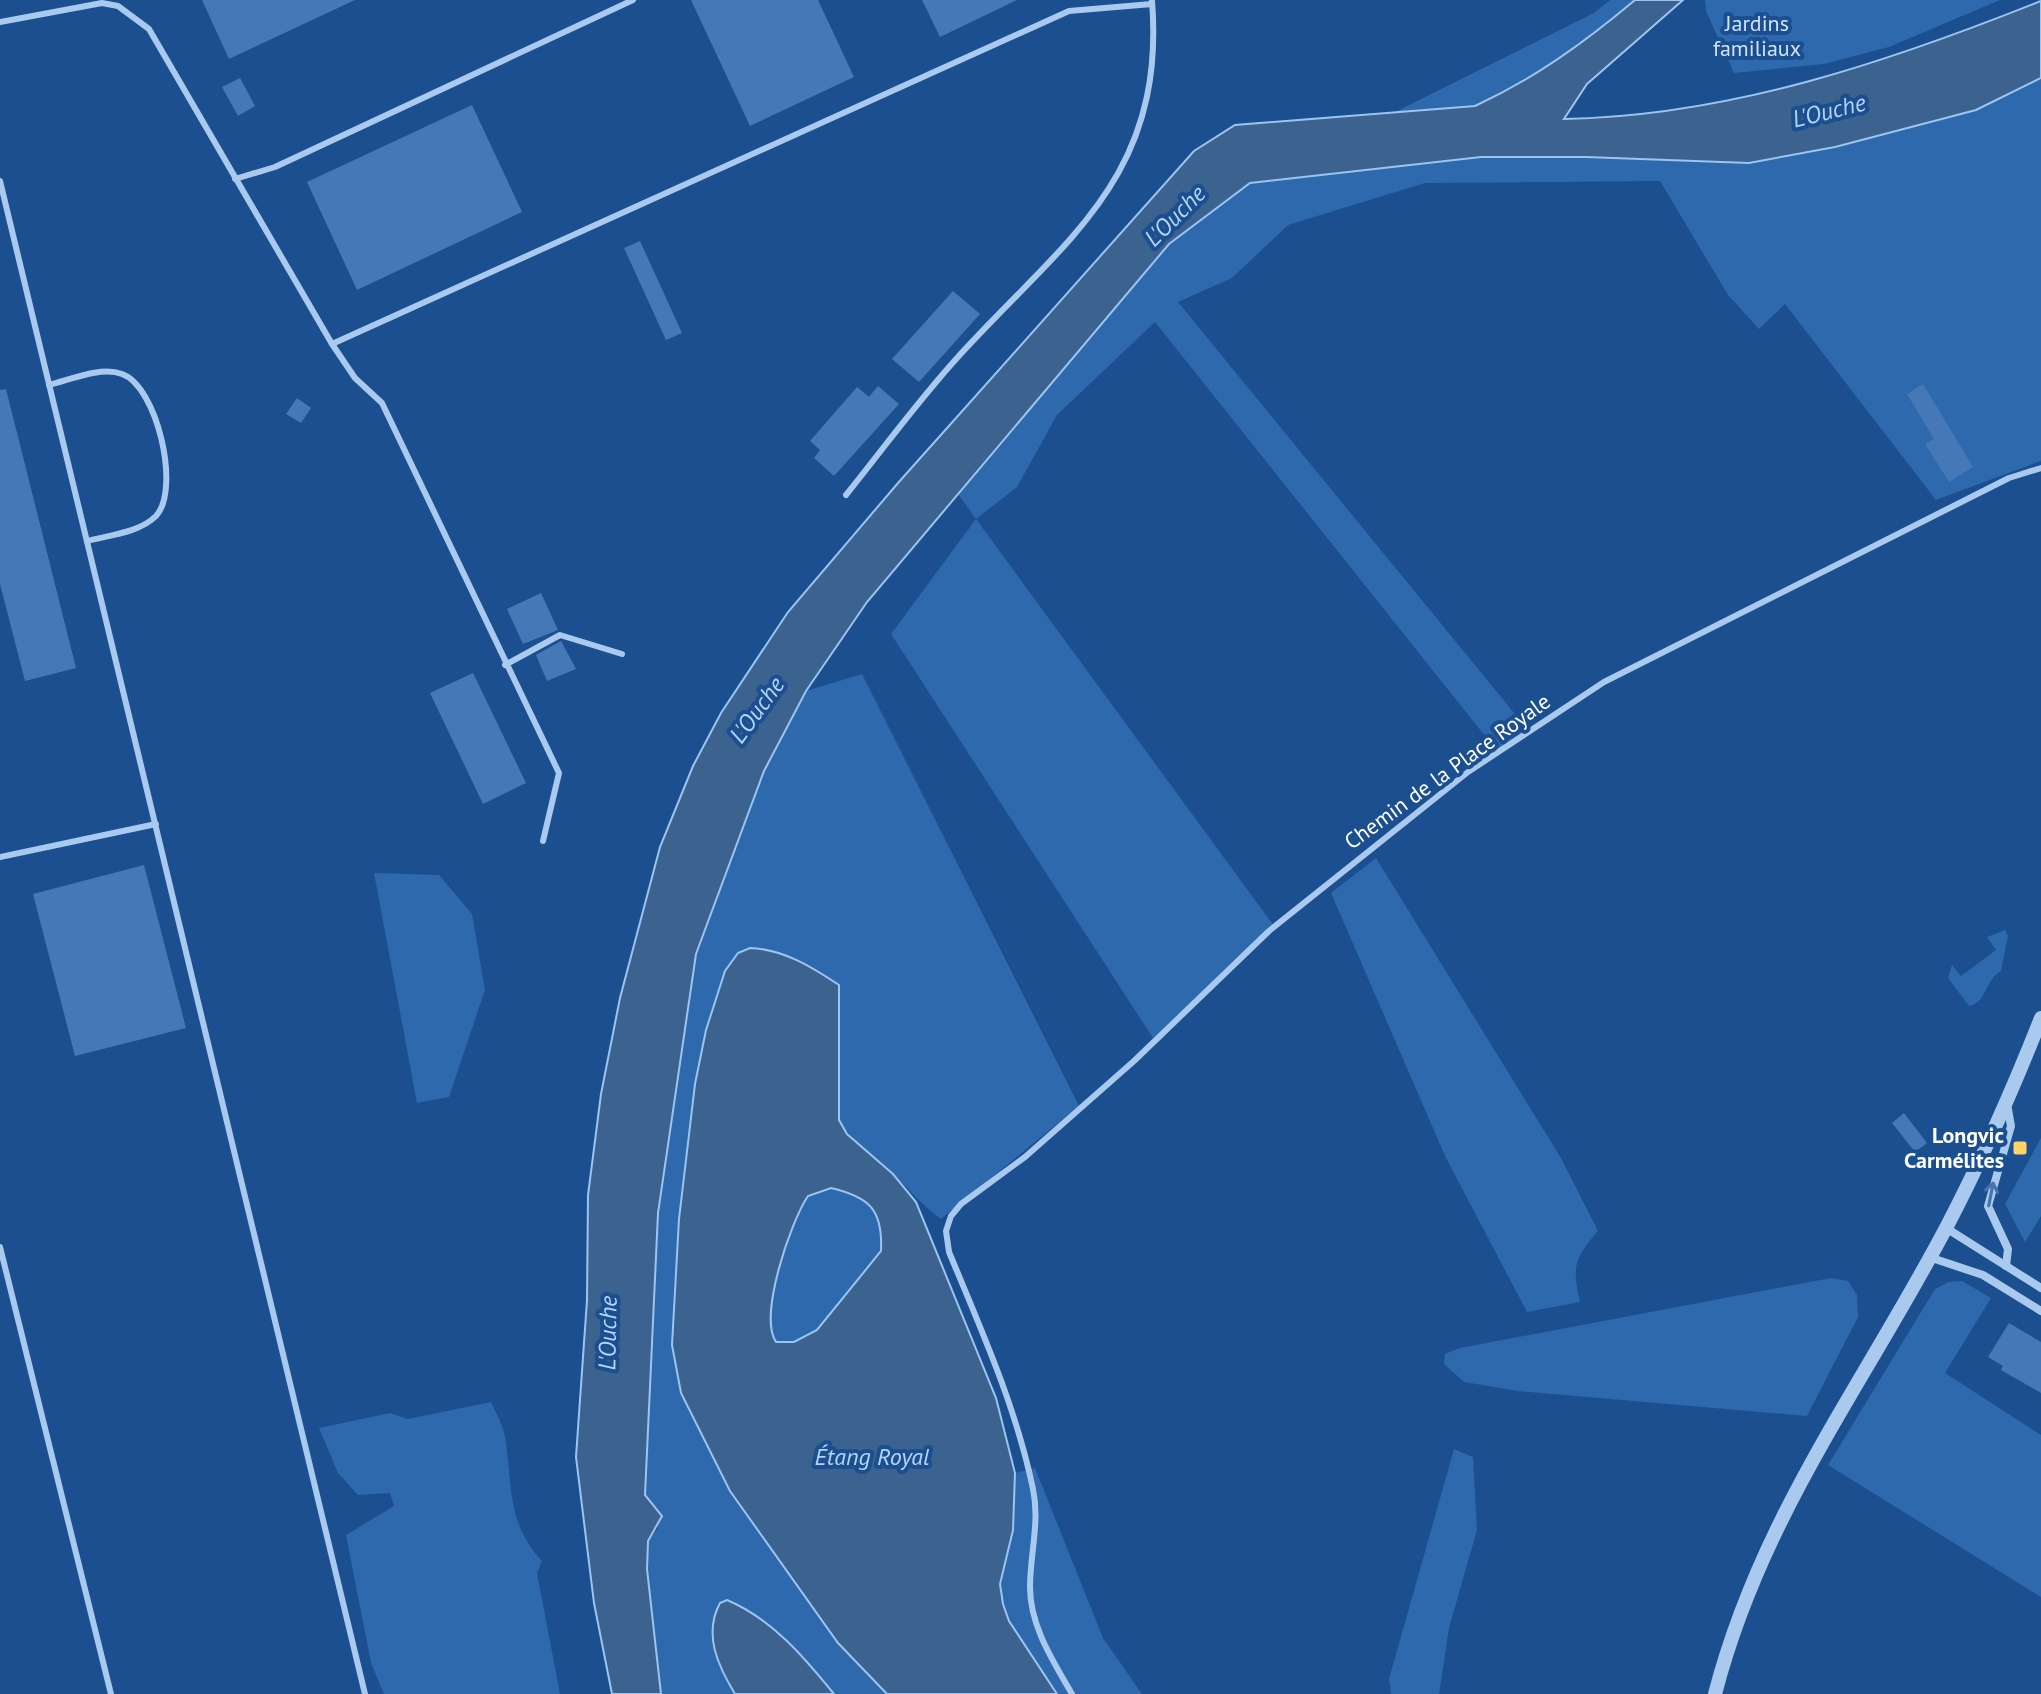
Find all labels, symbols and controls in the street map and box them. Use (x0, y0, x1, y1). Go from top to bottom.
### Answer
park label: Jardins familiaux (1713, 9, 1801, 62)
water label: L'Ouche (1789, 86, 1869, 135)
water label: L'Ouche (1137, 178, 1212, 253)
water label: L'Ouche (722, 670, 791, 749)
street label: Chemin de la Place Royale (1338, 687, 1556, 855)
place label: Longvic Carmélites (1904, 1121, 2004, 1174)
marker: Longvic Carmélites (2011, 1139, 2029, 1157)
one-way arrow (1984, 1181, 1999, 1207)
water label: L'Ouche (591, 1295, 624, 1371)
water label: Étang Royal (815, 1441, 930, 1472)

